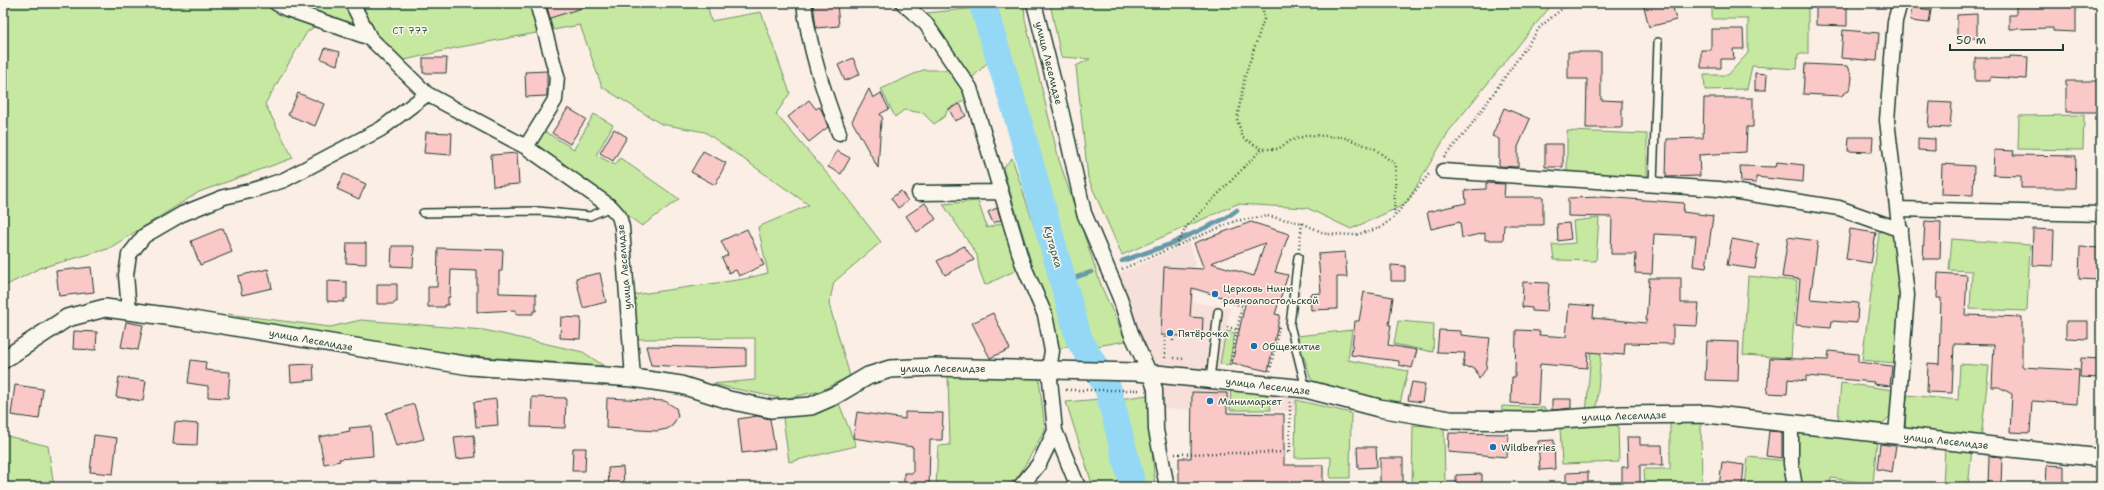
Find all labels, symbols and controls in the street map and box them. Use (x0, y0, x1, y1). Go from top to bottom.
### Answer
street label: улица Леселидзе (1032, 20, 1066, 106)
park label: СТ 777 (392, 24, 428, 37)
scale bar (1950, 26, 2063, 52)
text: 50 m (1956, 32, 1986, 48)
street label: улица Леселидзе (614, 224, 634, 310)
water label: Кутарка (1040, 224, 1066, 270)
place label: Церковь Нины равноапостольской (1223, 282, 1319, 307)
marker: Церковь Нины равноапостольской (1210, 289, 1220, 299)
street label: улица Леселидзе (268, 326, 354, 354)
place label: Пятёрочка (1178, 327, 1229, 340)
marker: Пятёрочка (1165, 328, 1175, 338)
place label: Общежитие (1262, 340, 1321, 353)
marker: Общежитие (1249, 341, 1259, 351)
street label: улица Леселидзе (900, 362, 986, 375)
street label: улица Леселидзе (1225, 374, 1311, 398)
place label: Минимаркет (1218, 395, 1283, 408)
marker: Минимаркет (1205, 396, 1215, 406)
street label: улица Леселидзе (1581, 408, 1667, 424)
street label: улица Леселидзе (1903, 430, 1989, 452)
place label: Wildberries (1501, 441, 1556, 454)
marker: Wildberries (1488, 442, 1498, 452)

